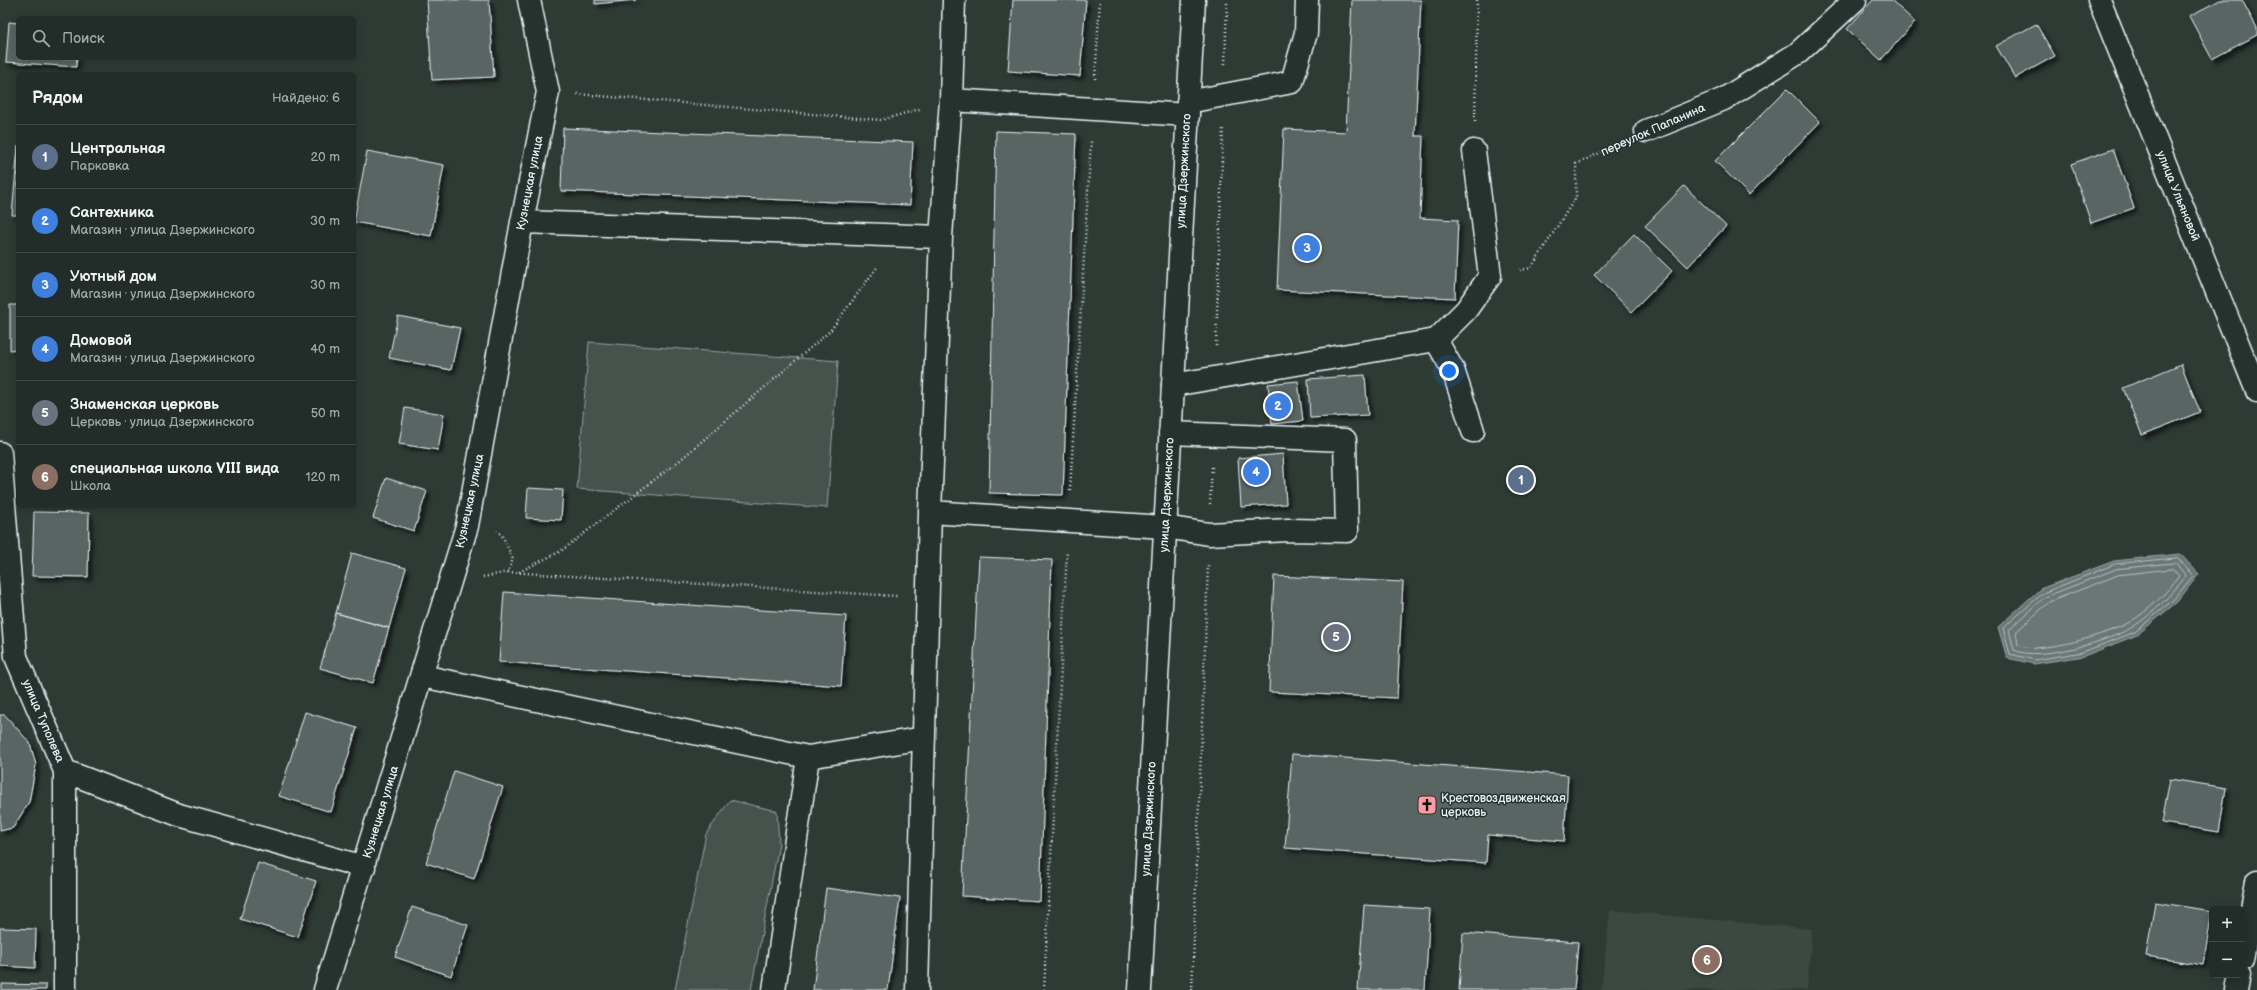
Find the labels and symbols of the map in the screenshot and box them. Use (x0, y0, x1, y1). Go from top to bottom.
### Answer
street label: переулок Папанина (1598, 100, 1708, 160)
street label: улица Дзержинского (1174, 113, 1194, 229)
street label: Кузнецкая улица (513, 134, 547, 232)
street label: улица Ульяновой (2153, 149, 2203, 244)
pin: 3 (1294, 233, 1320, 263)
your location (1439, 361, 1459, 381)
pin: 2 (1265, 391, 1291, 421)
street label: улица Дзержинского (1157, 437, 1177, 553)
street label: Кузнецкая улица (453, 453, 487, 549)
pin: 4 (1243, 457, 1269, 487)
pin: 1 (1508, 465, 1534, 495)
pin: 5 (1323, 622, 1349, 652)
street label: улица Туполева (19, 677, 67, 765)
street label: улица Дзержинского (1139, 761, 1159, 877)
street label: Кузнецкая улица (360, 764, 402, 860)
place label: Крестовоздвиженская церковь (1441, 791, 1566, 820)
church icon: Крестовоздвиженская церковь (1416, 794, 1438, 816)
pin: 6 (1694, 945, 1720, 975)

